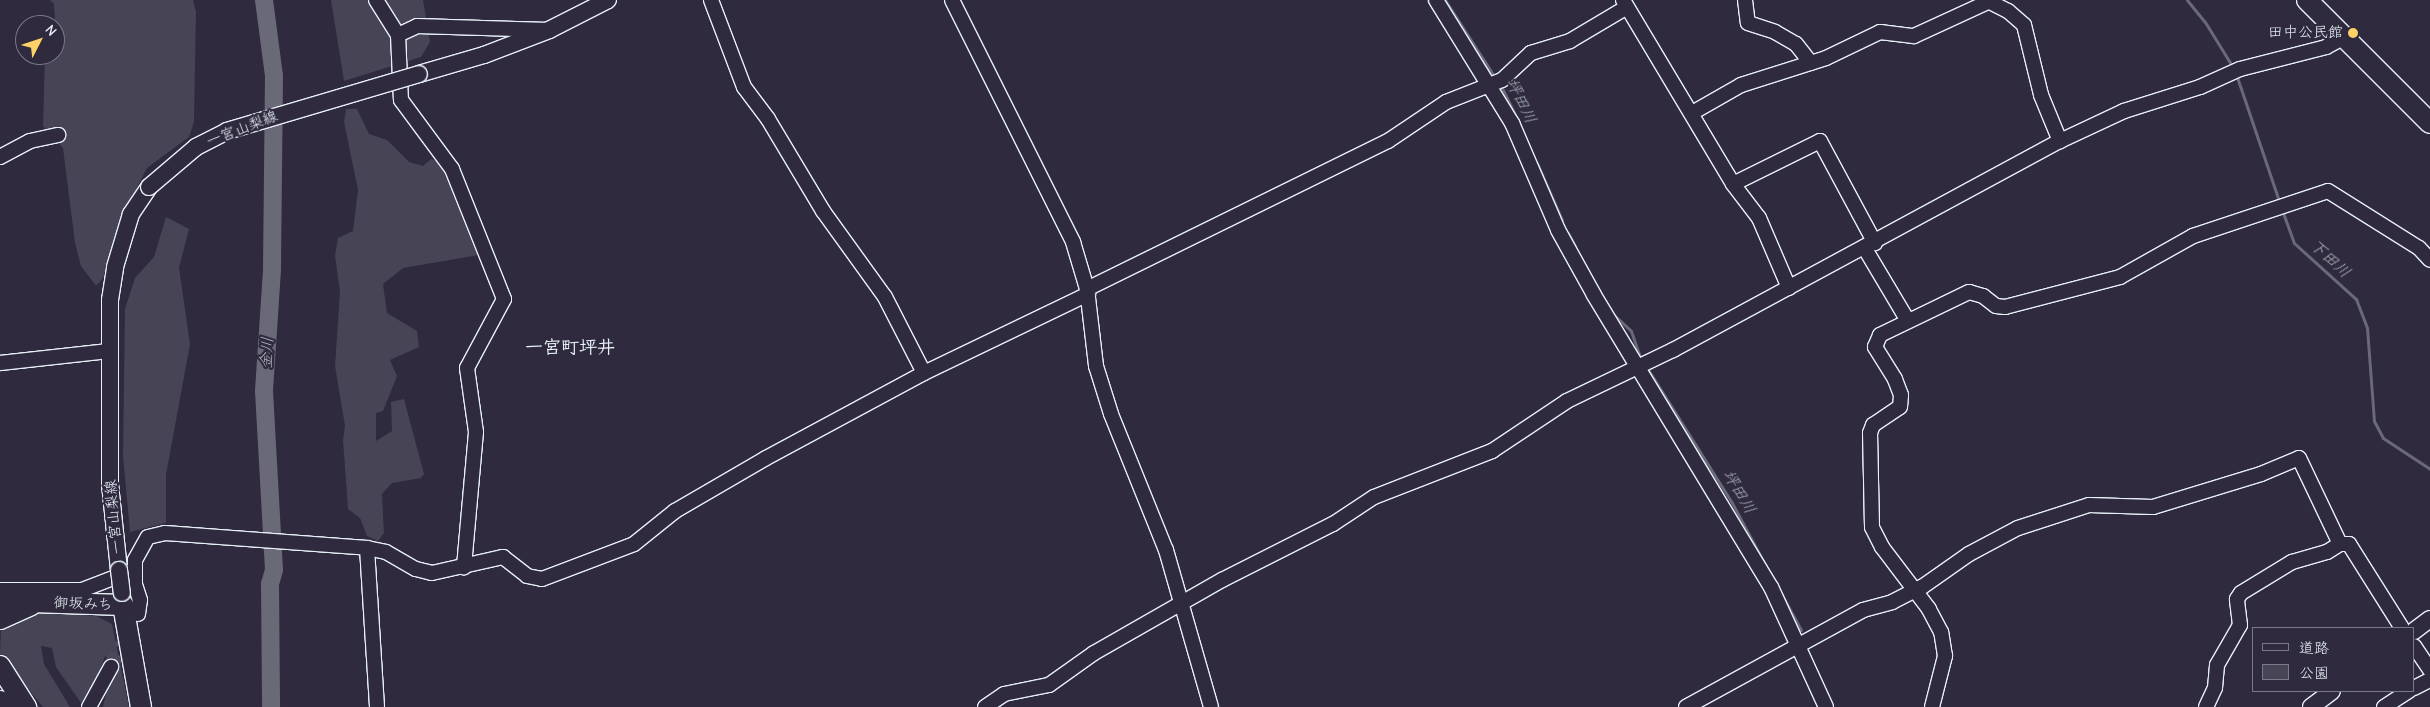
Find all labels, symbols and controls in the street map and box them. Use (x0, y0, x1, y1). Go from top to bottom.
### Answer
north arrow (15, 15, 65, 65)
text: N (42, 21, 60, 40)
place label: 田中公民館 (2268, 24, 2343, 42)
marker: 田中公民館 (2347, 27, 2359, 39)
water label: 坪田川 (1502, 75, 1540, 127)
street label: 一宮山梨線 (204, 107, 280, 151)
water label: 下田川 (2306, 236, 2354, 282)
water label: 金川 (256, 336, 278, 370)
district label: 一宮町坪井 (525, 337, 615, 359)
water label: 坪田川 (1718, 466, 1760, 518)
street label: 一宮山梨線 (102, 479, 126, 555)
street label: 御坂みち (53, 594, 113, 614)
legend (2252, 627, 2415, 692)
text: 道路 (2299, 639, 2329, 657)
text: 公園 (2299, 664, 2329, 682)

